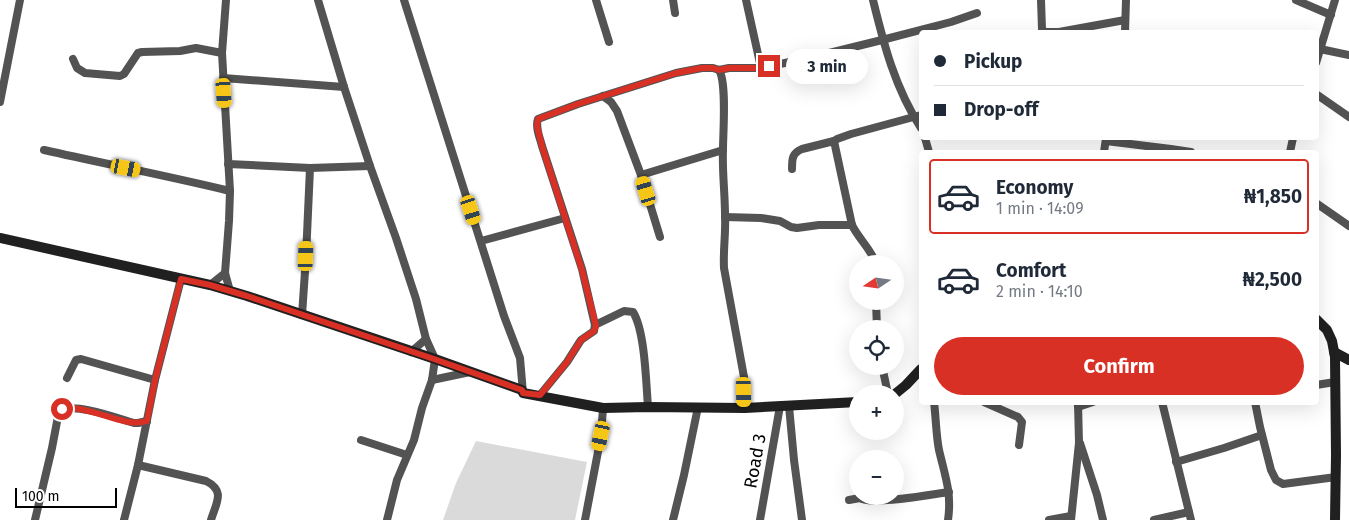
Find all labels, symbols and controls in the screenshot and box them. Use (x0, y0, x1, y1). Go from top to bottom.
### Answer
callout: 3 min (786, 48, 869, 84)
text: Pickup (964, 50, 1022, 73)
route end (758, 55, 780, 77)
text: 3 min (807, 57, 847, 76)
car (215, 78, 232, 108)
text: Drop-off (964, 98, 1038, 121)
car (109, 158, 142, 178)
car (634, 174, 657, 208)
icon: car (936, 174, 981, 219)
text: Economy (996, 176, 1073, 199)
text: ₦1,850 (1244, 185, 1302, 208)
car (459, 193, 482, 227)
text: 1 min · 14:09 (996, 199, 1084, 218)
car (297, 241, 314, 271)
north arrow (849, 255, 904, 310)
map controls (849, 255, 904, 505)
icon: car (936, 257, 981, 302)
text: Comfort (996, 259, 1066, 282)
text: ₦2,500 (1243, 268, 1302, 291)
text: 2 min · 14:10 (996, 282, 1083, 301)
button: locate (849, 320, 904, 375)
button: Confirm (934, 337, 1304, 395)
car (736, 377, 751, 407)
button: + (849, 385, 904, 440)
route start (51, 398, 73, 420)
car (590, 420, 611, 452)
street label: Road 3 (739, 432, 771, 490)
button: − (849, 450, 904, 505)
scale bar (15, 485, 118, 508)
text: 100 m (22, 488, 59, 505)

